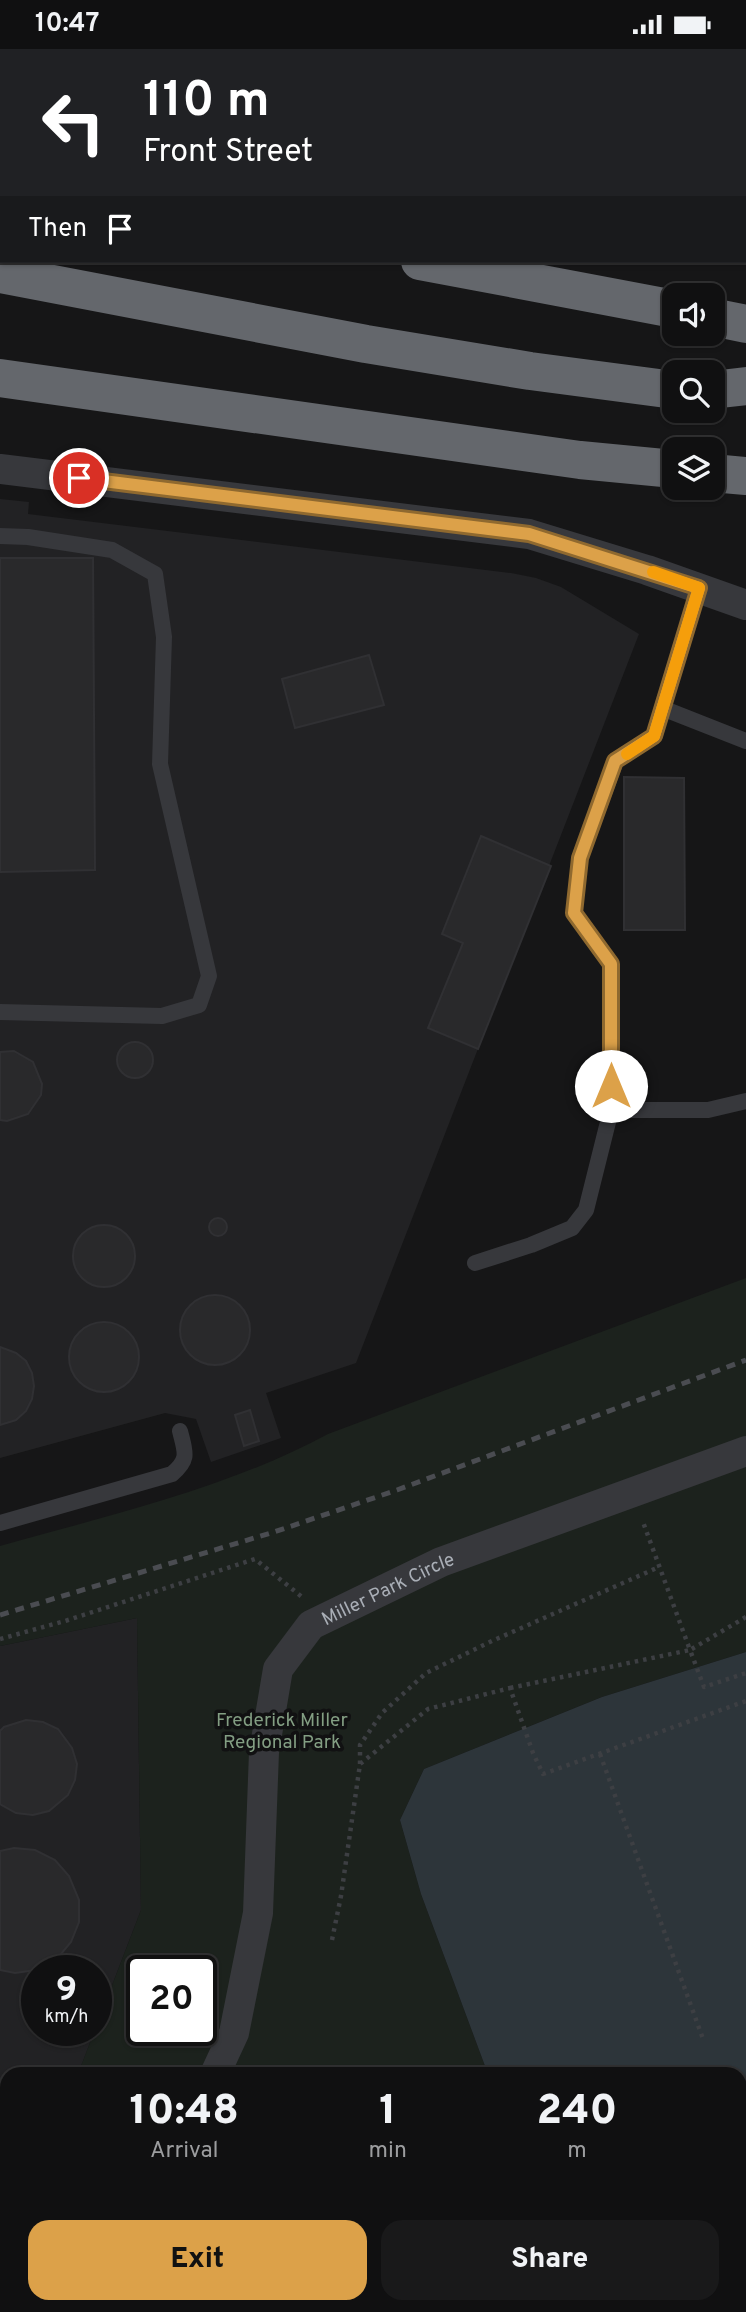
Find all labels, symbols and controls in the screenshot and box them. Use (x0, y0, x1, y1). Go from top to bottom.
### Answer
text: 10:47 (35, 8, 99, 41)
text: 110 m (143, 72, 270, 134)
icon: left (28, 77, 119, 168)
text: Front Street (143, 133, 313, 173)
icon: arrive (101, 210, 139, 248)
text: Then (28, 213, 87, 246)
map controls (662, 283, 725, 500)
button: sound (662, 283, 725, 346)
button: search (662, 360, 725, 423)
button: layers (662, 437, 725, 500)
pin (49, 448, 109, 508)
icon: arrive (60, 459, 98, 497)
position arrow (574, 1049, 648, 1123)
street label: Miller Park Circle (318, 1548, 458, 1632)
park label: Frederick Miller Regional Park (216, 1709, 349, 1755)
speed limit sign: 20 (126, 1955, 217, 2046)
text: 9 (56, 1969, 77, 2013)
text: km/h (45, 2006, 88, 2029)
text: 10:48 (130, 2086, 239, 2139)
text: 1 (379, 2086, 396, 2139)
text: 240 (536, 2086, 617, 2139)
text: Arrival (150, 2137, 219, 2166)
text: min (369, 2137, 407, 2166)
text: m (567, 2137, 587, 2166)
button: Exit (28, 2220, 367, 2300)
button: Share (381, 2220, 719, 2300)

